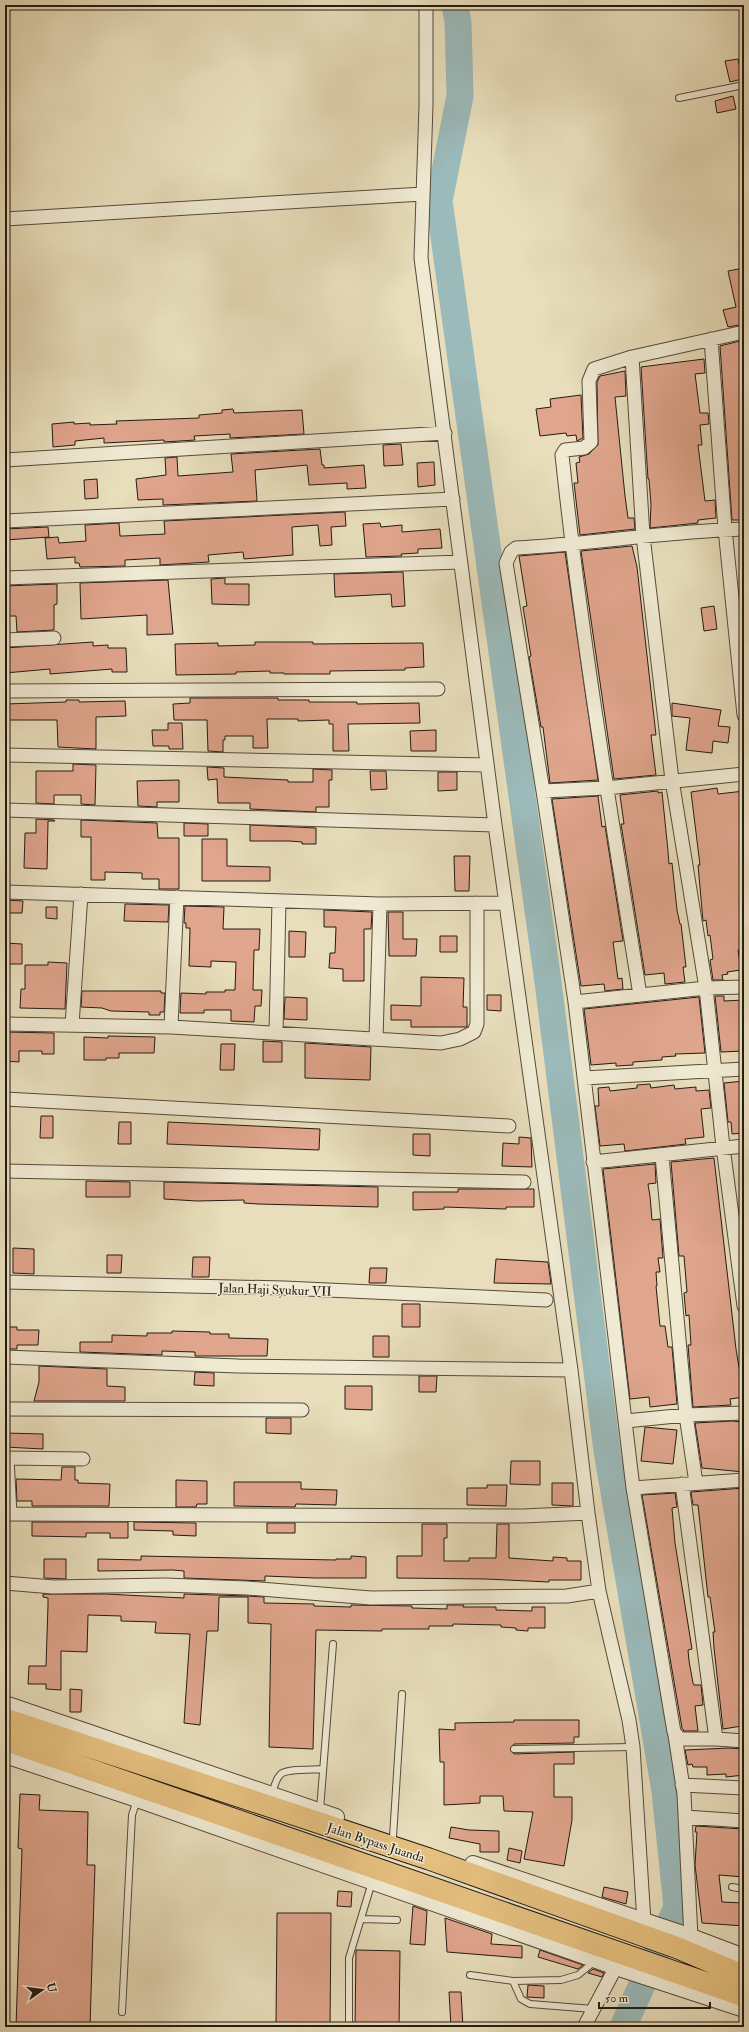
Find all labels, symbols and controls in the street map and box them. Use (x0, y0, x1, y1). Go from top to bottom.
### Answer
street label: Jalan Haji Syukur VII (217, 1280, 332, 1301)
street label: Jalan Bypass Juanda (324, 1819, 427, 1867)
north arrow (22, 1970, 62, 2010)
text: U (44, 1982, 59, 1995)
scale bar (599, 1984, 710, 2010)
text: 50 m (605, 1991, 629, 2006)

